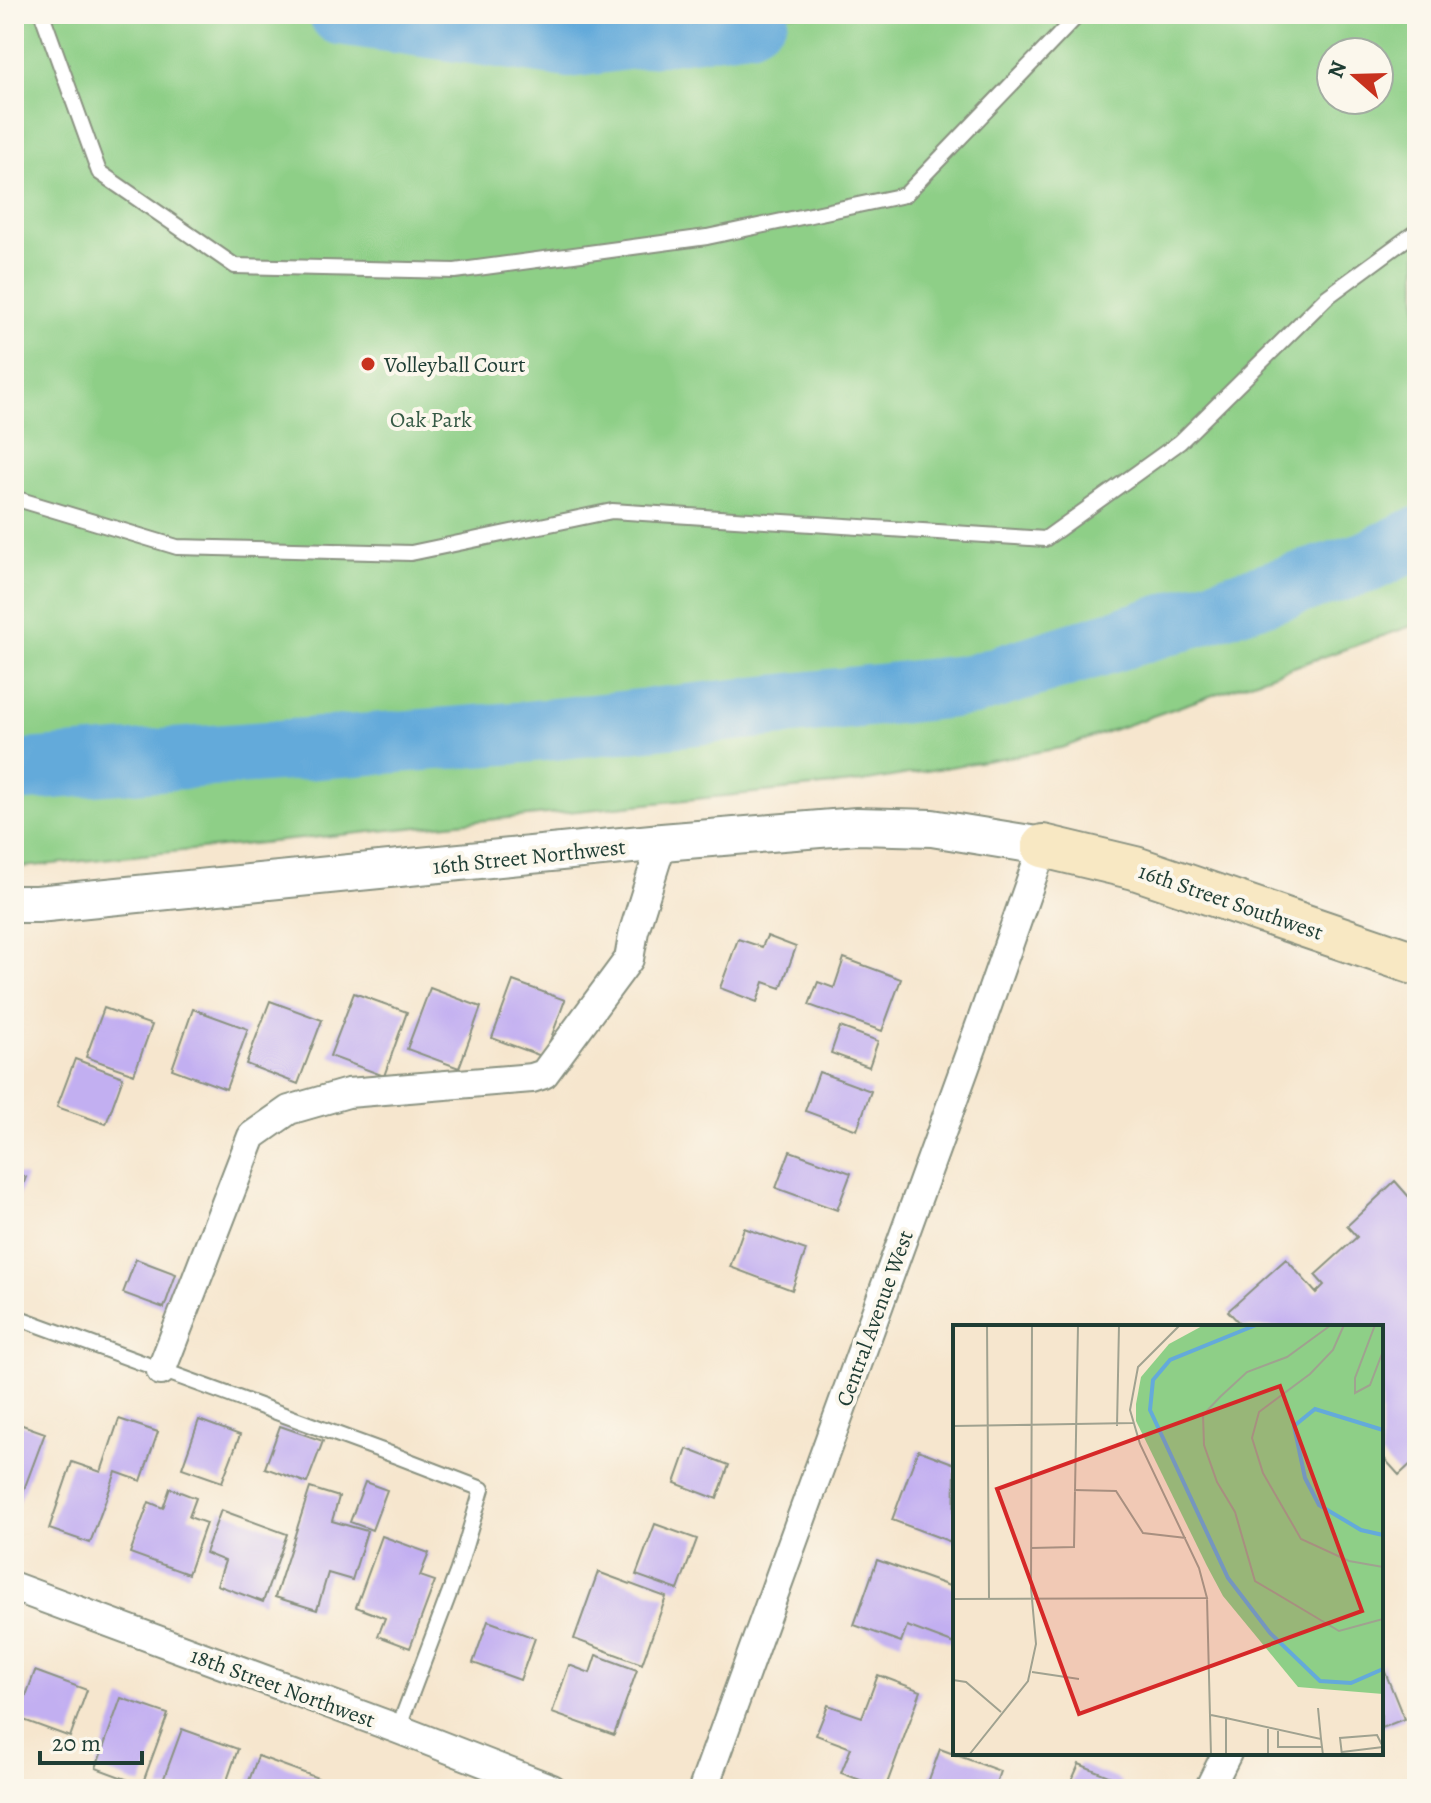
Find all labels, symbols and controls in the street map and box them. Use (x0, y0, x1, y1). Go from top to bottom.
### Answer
north arrow (1315, 36, 1395, 116)
text: N (1320, 57, 1354, 82)
place label: Volleyball Court (383, 350, 526, 380)
marker: Volleyball Court (359, 355, 377, 373)
park label: Oak Park (390, 405, 472, 435)
street label: 16th Street Northwest (431, 832, 627, 882)
street label: 16th Street Southwest (1134, 856, 1327, 948)
street label: Central Avenue West (829, 1226, 921, 1411)
inset map (953, 1325, 1383, 1755)
street label: 18th Street Northwest (186, 1641, 379, 1735)
scale bar (40, 1715, 142, 1765)
text: 20 m (52, 1727, 101, 1759)

